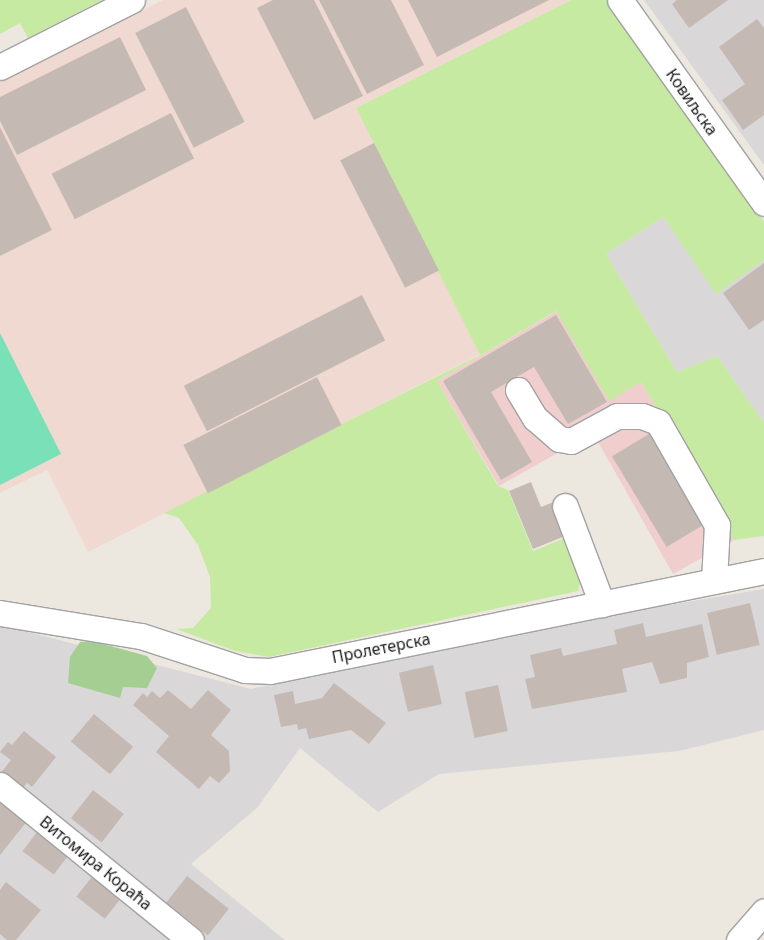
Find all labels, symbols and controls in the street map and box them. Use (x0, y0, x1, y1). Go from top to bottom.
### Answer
street label: Ковиљска (662, 65, 722, 139)
street label: Пролетерска (330, 629, 432, 667)
street label: Витомира Кораћа (36, 812, 156, 914)

